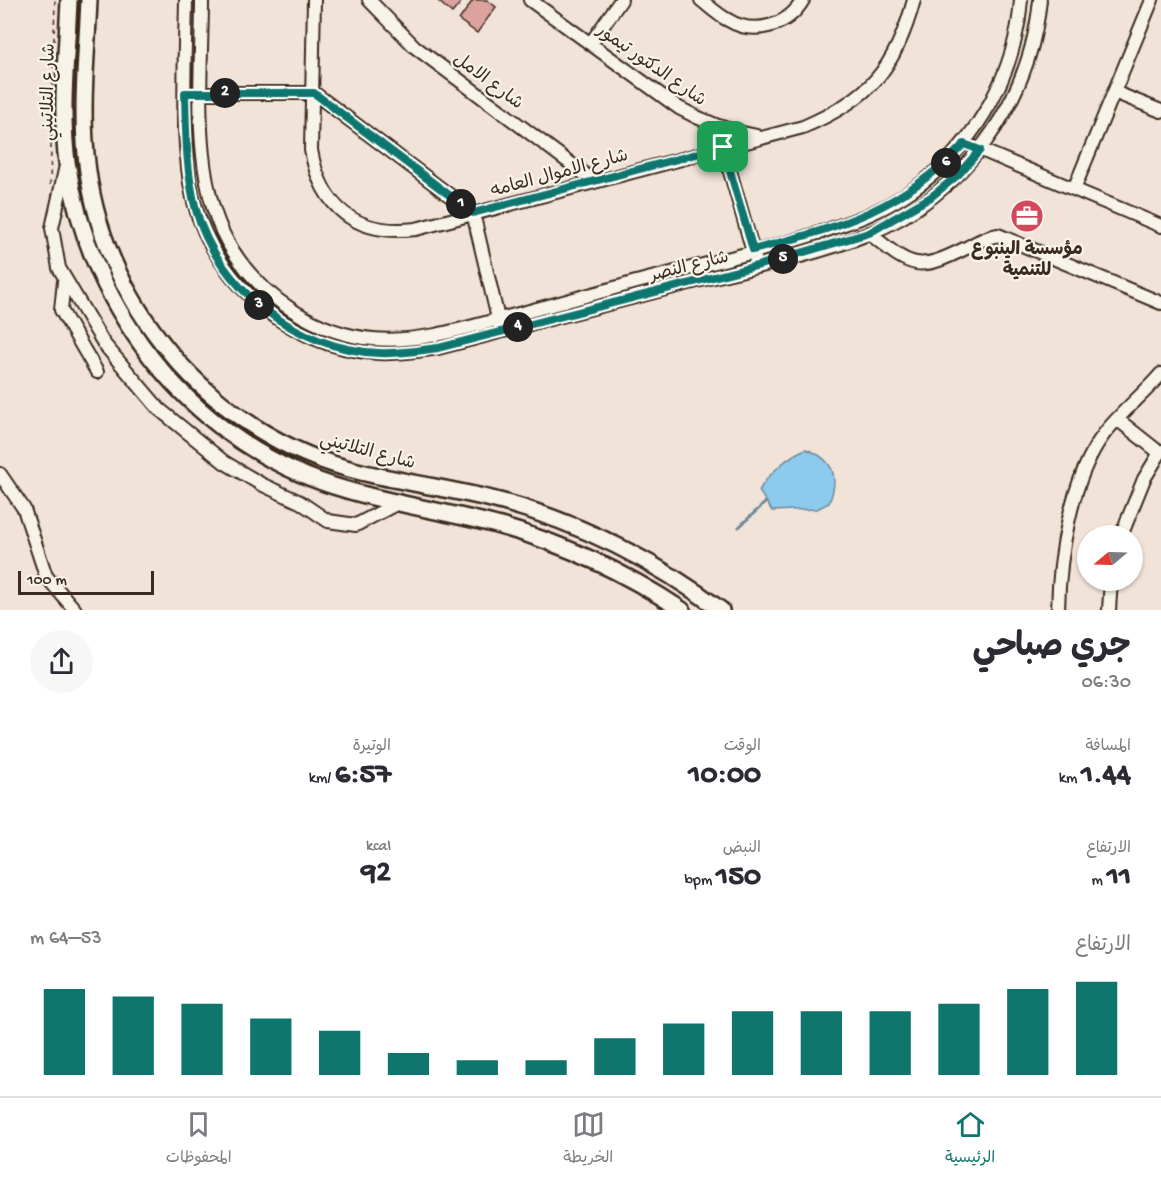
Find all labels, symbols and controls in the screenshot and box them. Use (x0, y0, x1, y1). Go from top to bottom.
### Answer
street label: شارع الدكتور تيمور (591, 20, 709, 112)
street label: شارع التلاتيني (38, 43, 64, 141)
street label: شارع الامل (448, 49, 527, 115)
pin: 2 (210, 78, 240, 108)
text: 2 (221, 83, 229, 102)
pin (697, 121, 748, 172)
icon: arrive (706, 130, 739, 163)
street label: شارع الاموال العامه (489, 146, 631, 203)
pin: 6 (931, 148, 961, 178)
text: 6 (942, 153, 950, 172)
pin: 1 (446, 189, 476, 219)
text: 1 (458, 194, 464, 213)
office icon: مؤسسة الينبوع للتنمية (1009, 198, 1045, 234)
place label: مؤسسة الينبوع للتنمية (971, 239, 1083, 282)
pin: 5 (768, 244, 798, 274)
street label: شارع النصر (646, 247, 731, 288)
text: 5 (779, 249, 787, 268)
pin: 3 (244, 290, 274, 320)
text: 3 (255, 295, 263, 314)
pin: 4 (503, 312, 533, 342)
text: 4 (514, 317, 522, 336)
street label: شارع التلاتيني (317, 430, 417, 478)
north arrow (1077, 525, 1143, 591)
map controls (1077, 525, 1143, 591)
scale bar (18, 568, 154, 596)
text: 100 m (27, 572, 67, 591)
button: share (30, 630, 93, 693)
text: جري صباحي (973, 630, 1131, 668)
text: 06:30 (1081, 672, 1131, 695)
text: الوتيرة (352, 738, 391, 757)
text: الوقت (724, 738, 761, 757)
text: المسافة (1085, 738, 1131, 757)
text: 6:57 (335, 759, 391, 794)
text: 10:00 (688, 759, 761, 794)
text: 1.44 (1081, 759, 1131, 794)
text: /km (309, 770, 335, 789)
text: km (1059, 770, 1081, 789)
text: kcal (366, 838, 391, 857)
text: النبض (723, 840, 761, 859)
text: الارتفاع (1086, 840, 1131, 859)
text: 92 (361, 857, 391, 892)
text: 150 (716, 861, 761, 896)
text: 11 (1107, 861, 1131, 896)
text: bpm (685, 872, 716, 891)
text: m (1092, 872, 1107, 891)
text: 53–64 m (30, 928, 102, 951)
text: الارتفاع (1075, 935, 1131, 958)
tab: المحفوظات (166, 1108, 232, 1171)
tab: الخريطة (563, 1108, 613, 1171)
tab: الرئيسية (945, 1108, 995, 1171)

